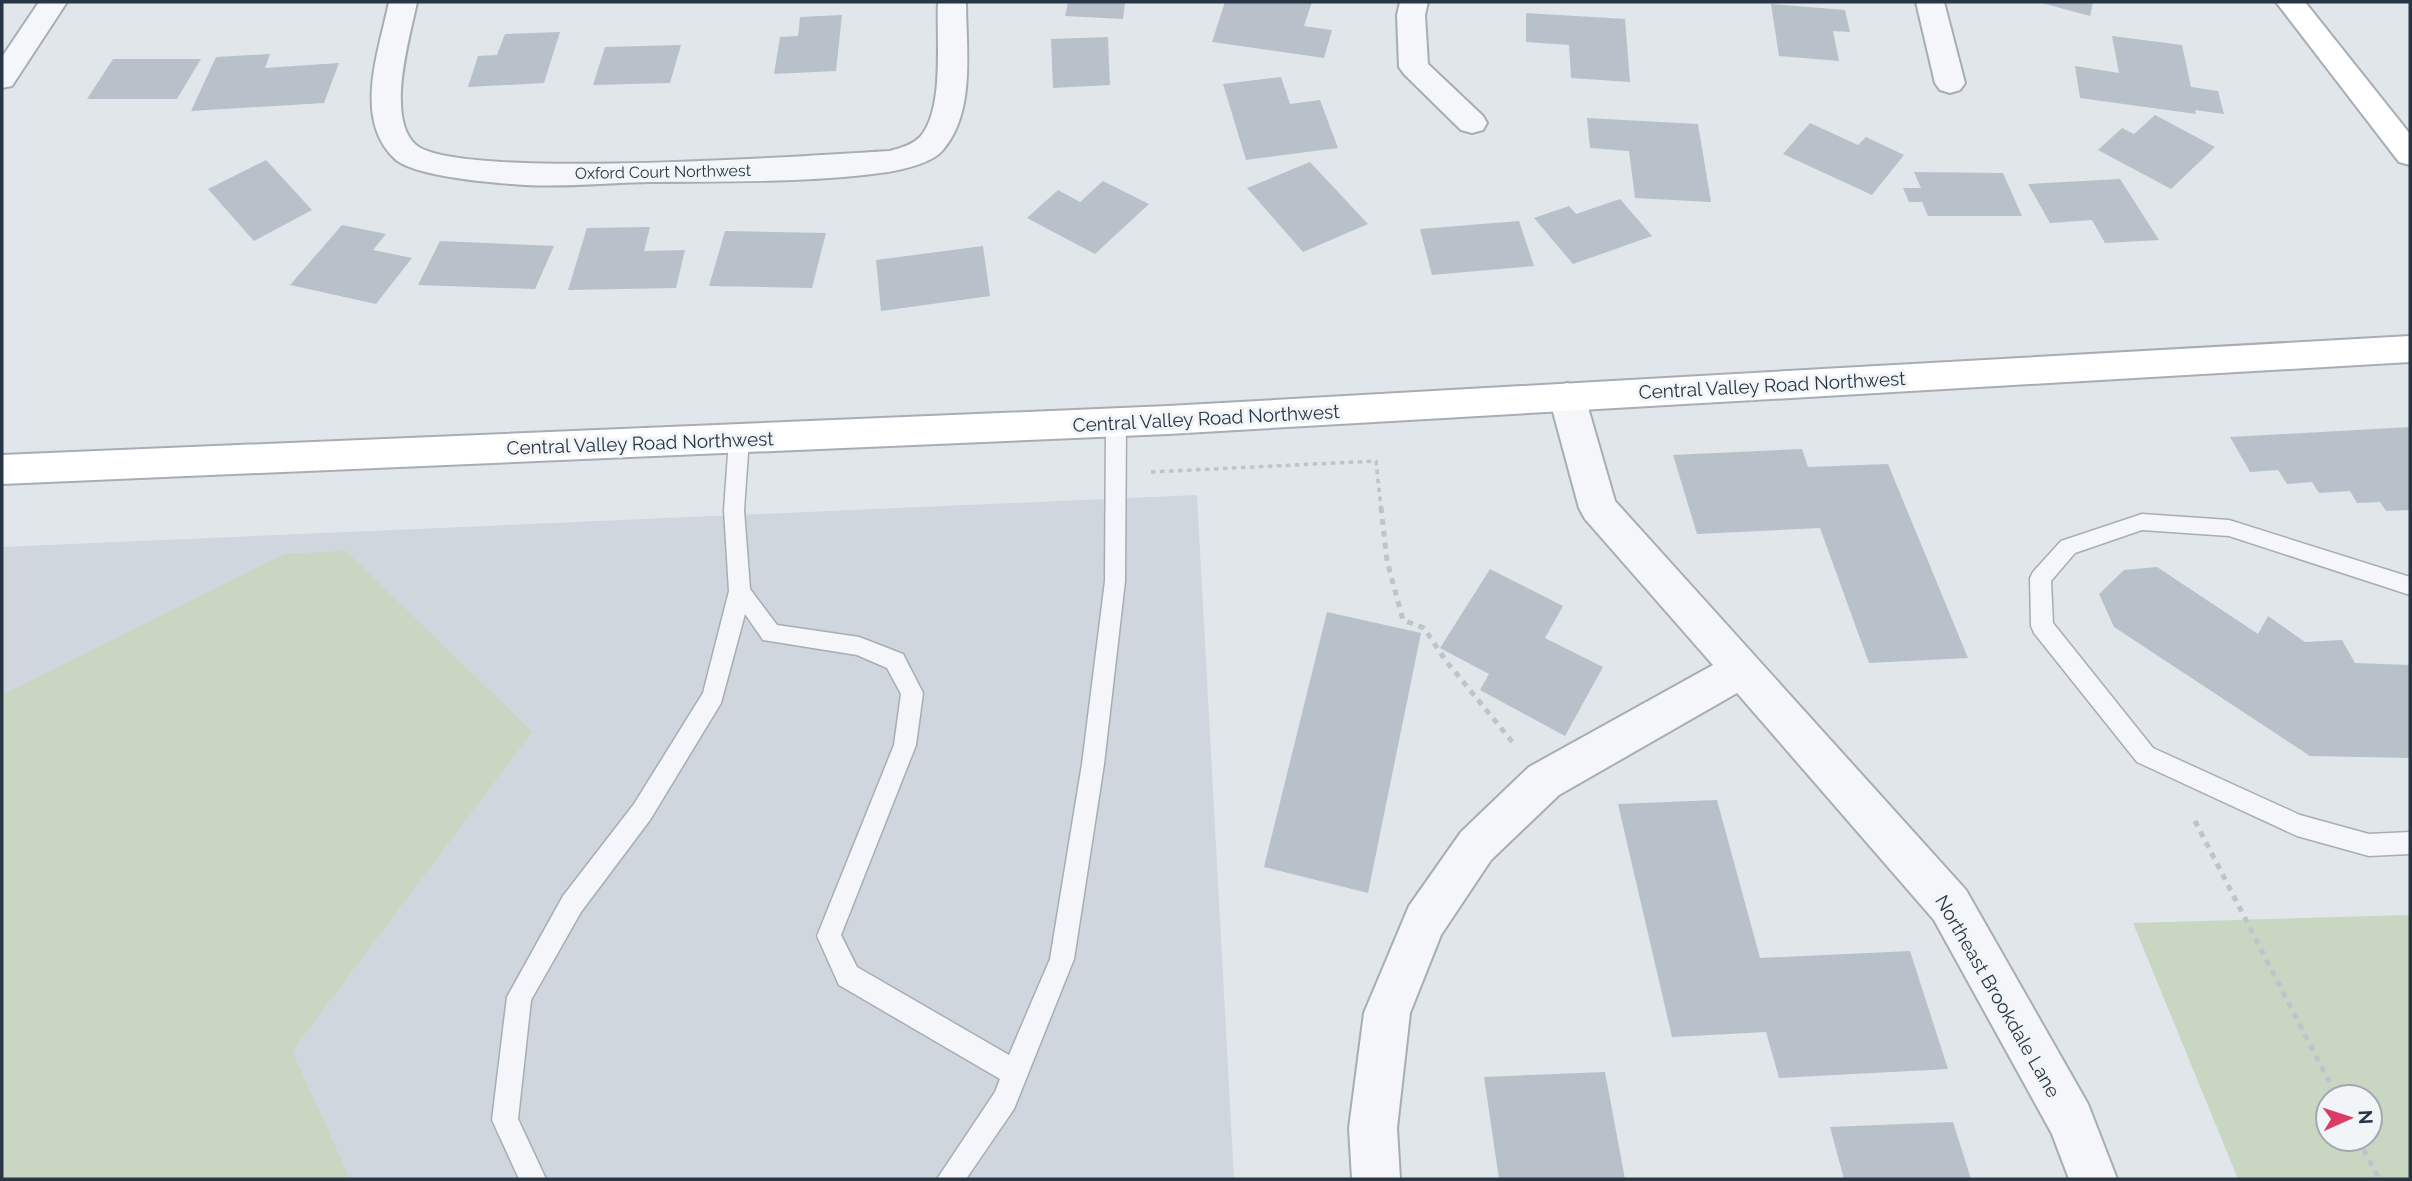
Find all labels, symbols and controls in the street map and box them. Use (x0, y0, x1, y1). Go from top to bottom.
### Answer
street label: Oxford Court Northwest (575, 161, 752, 183)
street label: Central Valley Road Northwest (1638, 367, 1907, 403)
street label: Central Valley Road Northwest (1072, 400, 1341, 436)
street label: Central Valley Road Northwest (506, 427, 775, 459)
street label: Northeast Brookdale Lane (1931, 891, 2065, 1101)
north arrow (2314, 1083, 2384, 1153)
text: N (2355, 1109, 2377, 1125)

